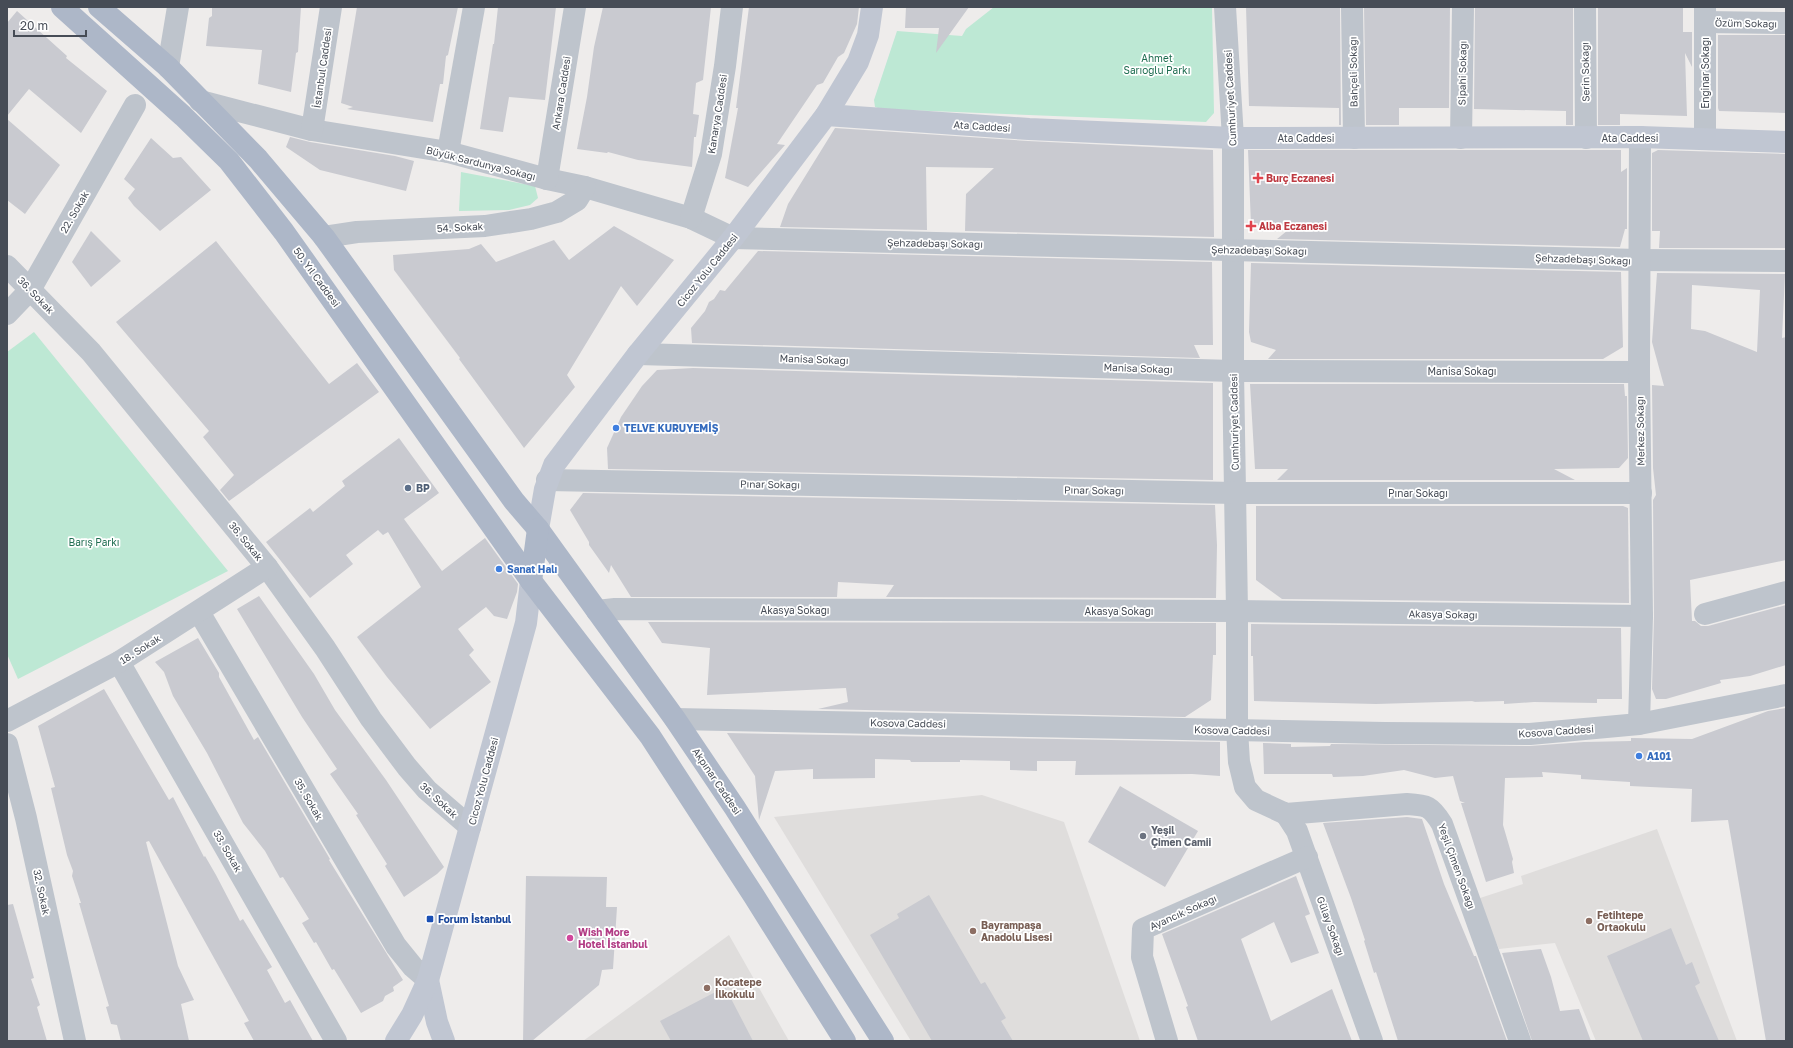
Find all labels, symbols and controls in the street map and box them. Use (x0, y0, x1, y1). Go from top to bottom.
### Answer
scale bar (14, 12, 86, 38)
street label: Özüm Sokağı (1715, 15, 1777, 30)
text: 20 m (20, 18, 48, 33)
street label: İstanbul Caddesi (309, 27, 334, 109)
street label: Bahçeli Sokağı (1346, 37, 1360, 107)
street label: Enginar Sokağı (1699, 37, 1711, 109)
street label: Sipahi Sokağı (1455, 41, 1469, 105)
street label: Serin Sokağı (1578, 42, 1592, 102)
street label: Cumhuriyet Caddesi (1221, 49, 1239, 147)
park label: Ahmet Sarıoğlu Parkı (1124, 52, 1190, 76)
street label: Ankara Caddesi (549, 55, 573, 131)
street label: Kanarya Caddesi (705, 73, 729, 155)
street label: Ata Caddesi (953, 118, 1011, 134)
street label: Ata Caddesi (1278, 132, 1334, 144)
street label: Ata Caddesi (1602, 132, 1658, 144)
street label: Büyük Sardunya Sokağı (425, 144, 537, 182)
place label: Burç Eczanesi (1266, 172, 1334, 184)
marker: Burç Eczanesi (1253, 173, 1263, 183)
street label: 22. Sokak (57, 189, 91, 235)
street label: 54. Sokak (436, 220, 484, 234)
place label: Alba Eczanesi (1259, 220, 1327, 232)
marker: Alba Eczanesi (1246, 221, 1256, 231)
street label: Cicoz Yolu Caddesi (674, 231, 740, 309)
street label: Şehzadebaşı Sokağı (887, 236, 983, 250)
street label: Şehzadebaşı Sokağı (1211, 243, 1307, 257)
street label: 50. Yıl Caddesi (291, 245, 343, 309)
street label: Şehzadebaşı Sokağı (1535, 251, 1631, 267)
street label: 36. Sokak (15, 274, 57, 316)
street label: Manisa Sokağı (779, 352, 849, 366)
street label: Manisa Sokağı (1103, 361, 1173, 375)
street label: Manisa Sokağı (1428, 365, 1496, 377)
street label: Cumhuriyet Caddesi (1227, 374, 1241, 470)
street label: Merkez Sokağı (1633, 396, 1647, 466)
place label: TELVE KURUYEMİŞ (624, 422, 719, 434)
marker: TELVE KURUYEMİŞ (611, 423, 621, 433)
street label: Pınar Sokağı (740, 477, 800, 491)
place label: BP (416, 482, 430, 494)
marker: BP (403, 483, 413, 493)
street label: Pınar Sokağı (1064, 483, 1124, 497)
street label: Pınar Sokağı (1388, 487, 1448, 499)
street label: 36. Sokak (227, 519, 266, 563)
park label: Barış Parkı (68, 536, 120, 548)
place label: Sanat Halı (507, 563, 558, 575)
marker: Sanat Halı (494, 564, 504, 574)
street label: Akasya Sokağı (760, 604, 830, 616)
street label: Akasya Sokağı (1084, 605, 1154, 617)
street label: Akasya Sokağı (1408, 607, 1478, 621)
street label: 18. Sokak (117, 632, 163, 666)
street label: Kosova Caddesi (870, 716, 946, 730)
street label: Kosova Caddesi (1518, 722, 1594, 740)
street label: Kosova Caddesi (1194, 723, 1270, 737)
street label: Cicoz Yolu Caddesi (466, 736, 500, 826)
street label: Akpınar Caddesi (690, 745, 744, 817)
place label: A101 (1647, 750, 1671, 762)
marker: A101 (1634, 751, 1644, 761)
street label: 35. Sokak (292, 776, 326, 822)
street label: 36. Sokak (418, 780, 460, 821)
street label: Yeşil Çimen Sokağı (1436, 822, 1478, 910)
place label: Yeşil Çimen Camii (1151, 824, 1211, 848)
street label: 33. Sokak (211, 828, 245, 874)
marker: Yeşil Çimen Camii (1138, 831, 1148, 841)
street label: 32. Sokak (31, 868, 53, 916)
street label: Ayancık Sokağı (1148, 892, 1218, 932)
street label: Gülay Sokağı (1315, 895, 1347, 957)
place label: Fetihtepe Ortaokulu (1597, 909, 1646, 933)
place label: Forum İstanbul (438, 913, 512, 925)
marker: Forum İstanbul (425, 914, 435, 924)
marker: Fetihtepe Ortaokulu (1584, 916, 1594, 926)
place label: Bayrampaşa Anadolu Lisesi (981, 919, 1052, 943)
place label: Wish More Hotel İstanbul (578, 926, 648, 950)
marker: Bayrampaşa Anadolu Lisesi (968, 926, 978, 936)
marker: Wish More Hotel İstanbul (565, 933, 575, 943)
place label: Kocatepe İlkokulu (715, 976, 762, 1000)
marker: Kocatepe İlkokulu (702, 983, 712, 993)

